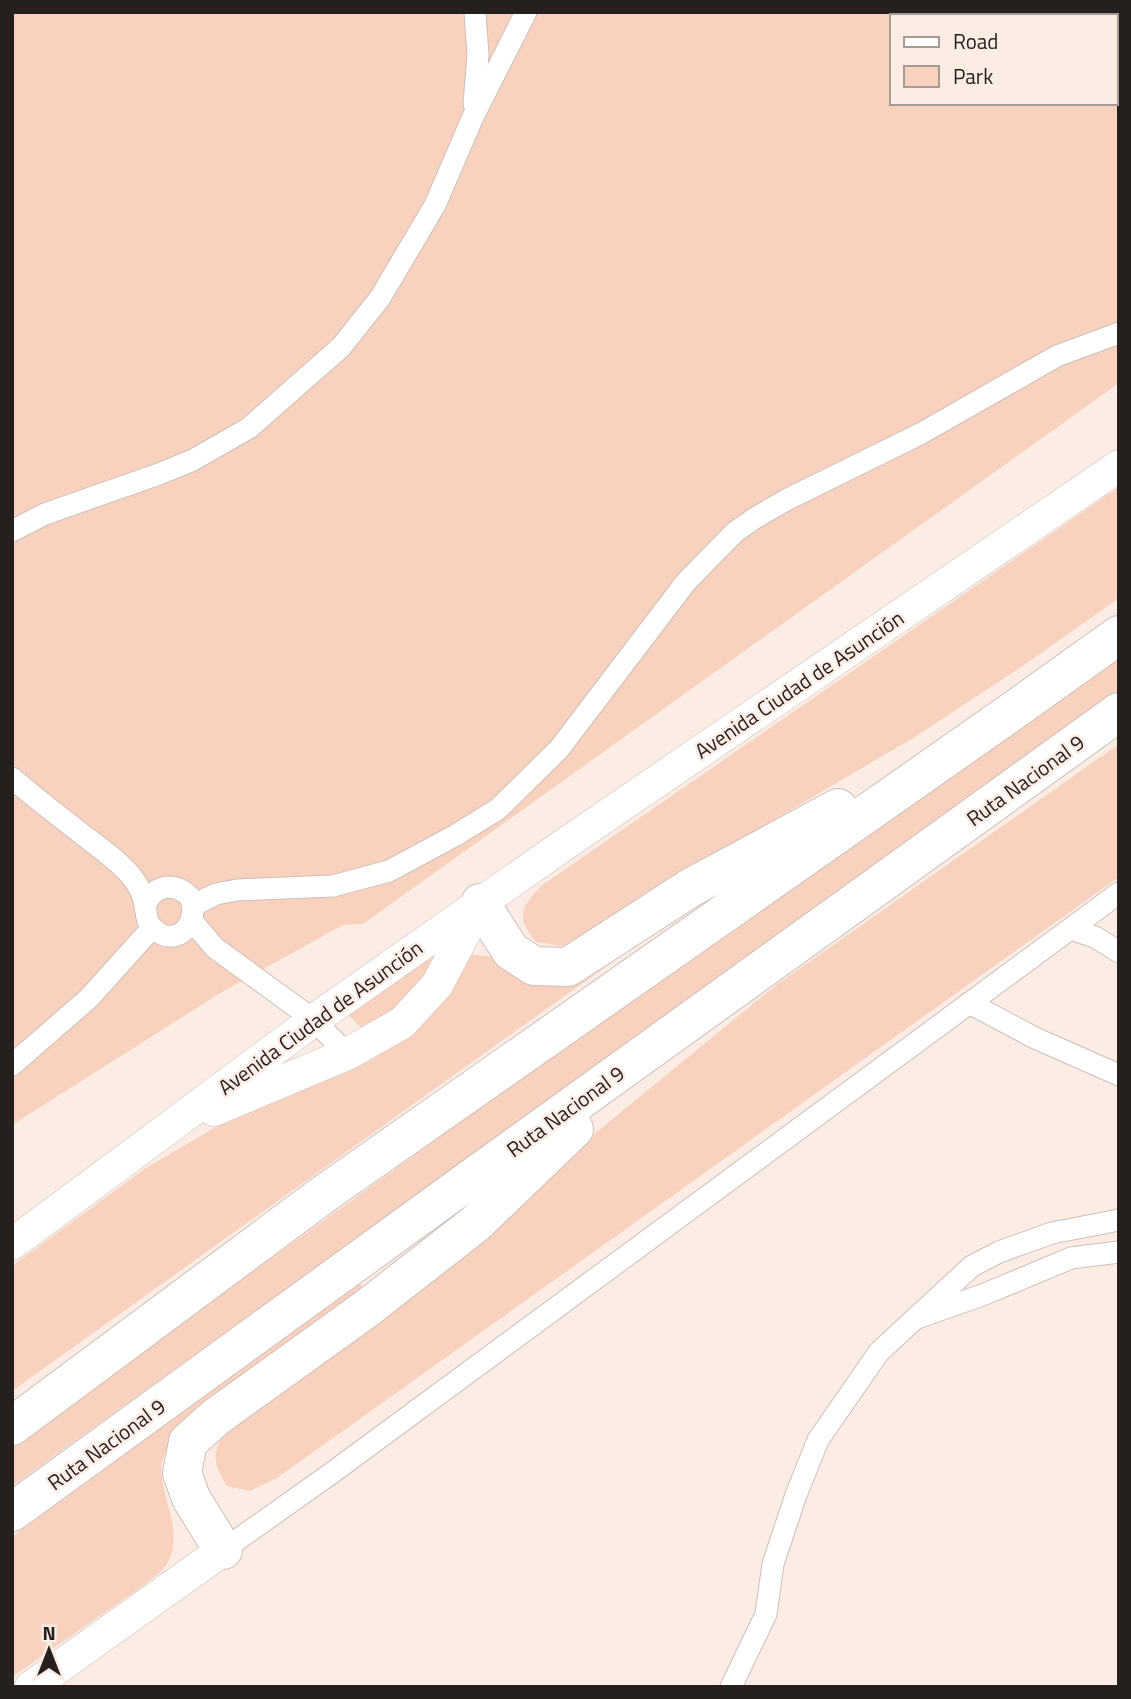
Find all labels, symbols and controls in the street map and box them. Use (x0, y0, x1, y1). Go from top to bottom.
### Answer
legend (890, 14, 1117, 105)
text: Road (953, 25, 998, 57)
text: Park (953, 60, 993, 92)
street label: Avenida Ciudad de Asunción (688, 602, 910, 766)
street label: Ruta Nacional 9 (959, 726, 1091, 834)
street label: Avenida Ciudad de Asunción (211, 932, 429, 1102)
street label: Ruta Nacional 9 (499, 1057, 631, 1165)
street label: Ruta Nacional 9 (40, 1390, 172, 1498)
north arrow (14, 1615, 84, 1685)
text: N (42, 1618, 56, 1647)

